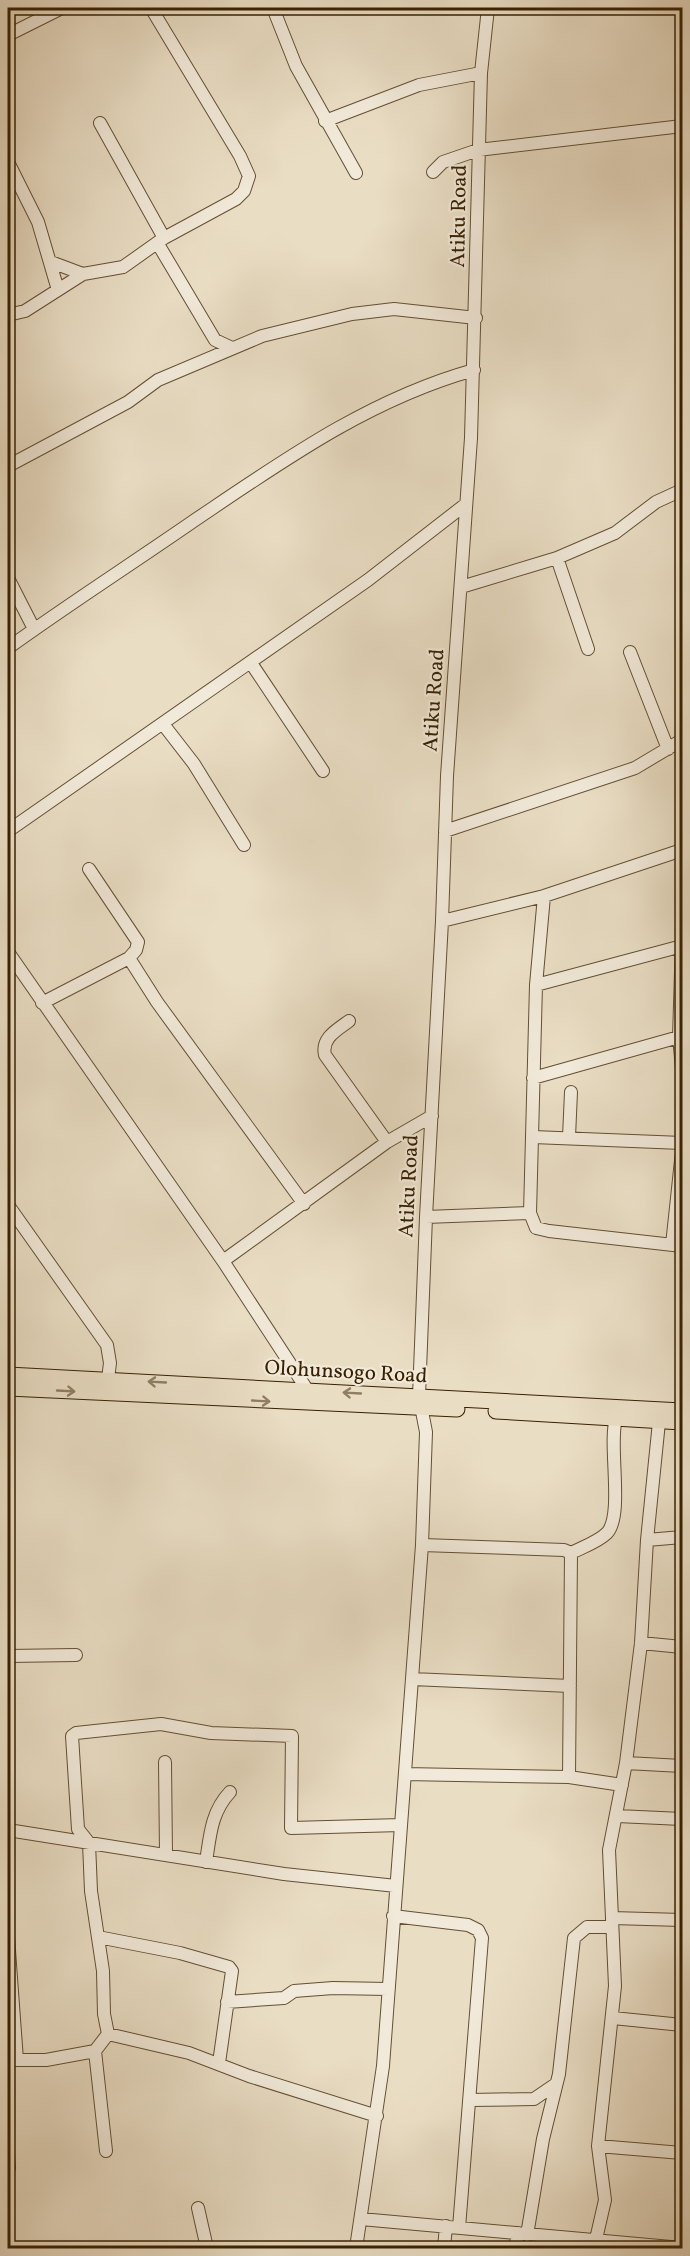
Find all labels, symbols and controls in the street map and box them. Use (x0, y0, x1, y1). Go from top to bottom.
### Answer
street label: Atiku Road (444, 164, 475, 268)
street label: Atiku Road (416, 648, 453, 753)
street label: Atiku Road (392, 1134, 427, 1238)
street label: Olohunsogo Road (264, 1354, 428, 1391)
one-way arrow (147, 1376, 167, 1387)
one-way arrow (55, 1386, 75, 1397)
one-way arrow (342, 1387, 362, 1398)
one-way arrow (250, 1395, 270, 1406)

